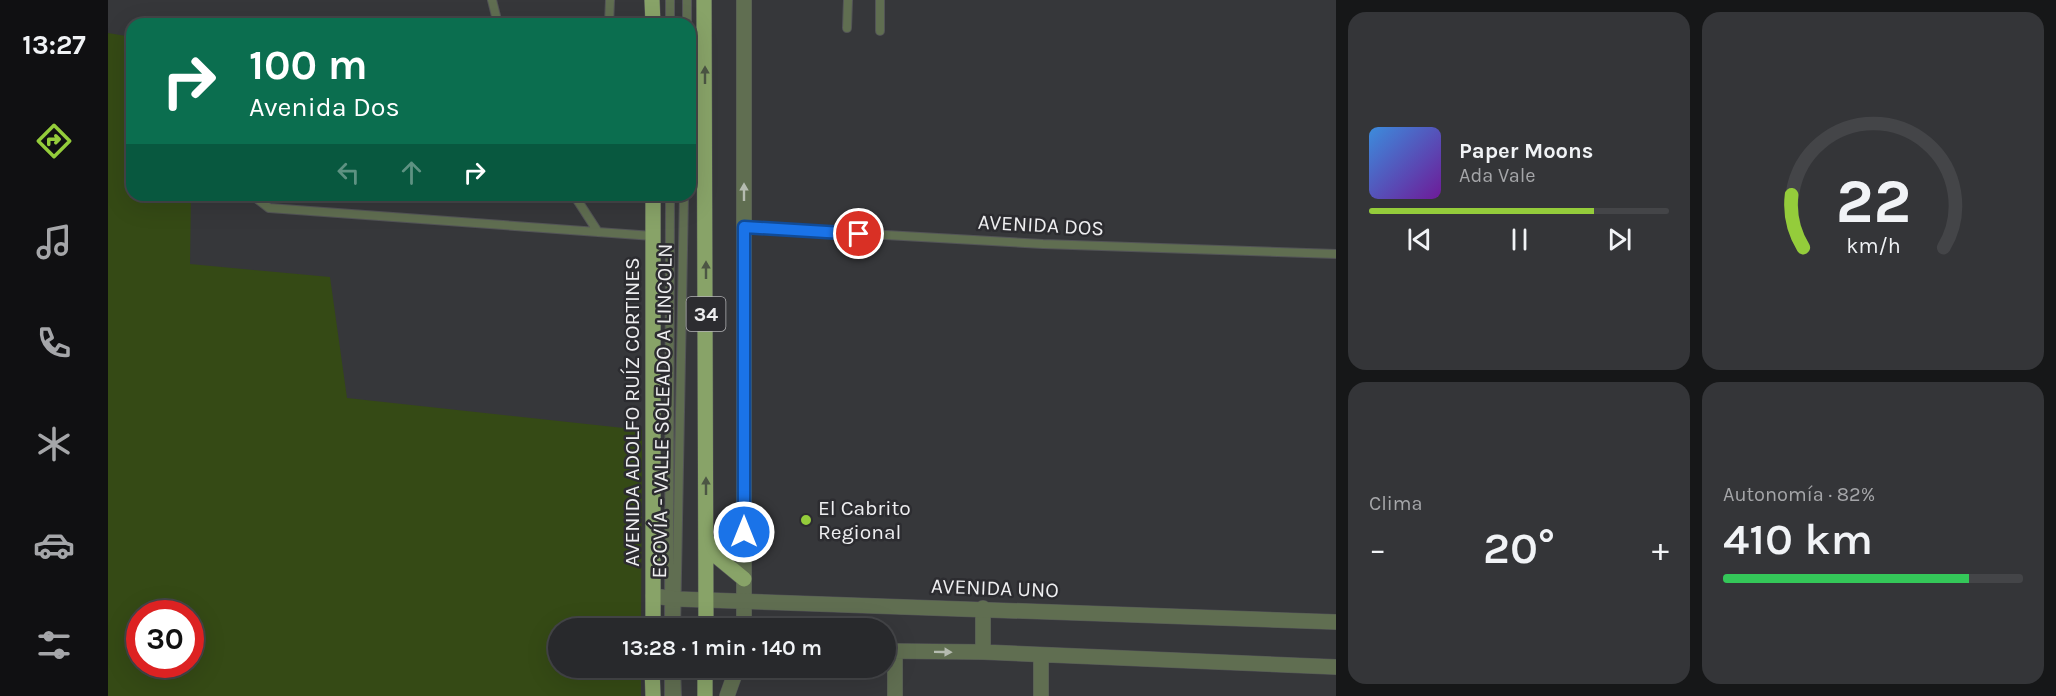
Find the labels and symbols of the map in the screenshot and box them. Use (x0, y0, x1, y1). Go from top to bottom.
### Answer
one-way arrow (700, 66, 710, 85)
one-way arrow (739, 183, 749, 202)
pin (833, 208, 884, 259)
street label: AVENIDA DOS (977, 210, 1105, 240)
street label: ECOVÍA - VALLE SOLEADO A LINCOLN (647, 243, 677, 579)
street label: AVENIDA ADOLFO RUÍZ CORTINES (620, 257, 644, 567)
one-way arrow (701, 261, 711, 280)
road number: 34 (686, 297, 726, 331)
one-way arrow (702, 477, 711, 496)
place label: El Cabrito Regional (818, 496, 911, 544)
position arrow (712, 500, 776, 564)
marker: El Cabrito Regional (799, 513, 813, 527)
street label: AVENIDA UNO (931, 574, 1059, 602)
speed limit sign: 30 (126, 600, 204, 678)
one-way arrow (934, 647, 953, 656)

